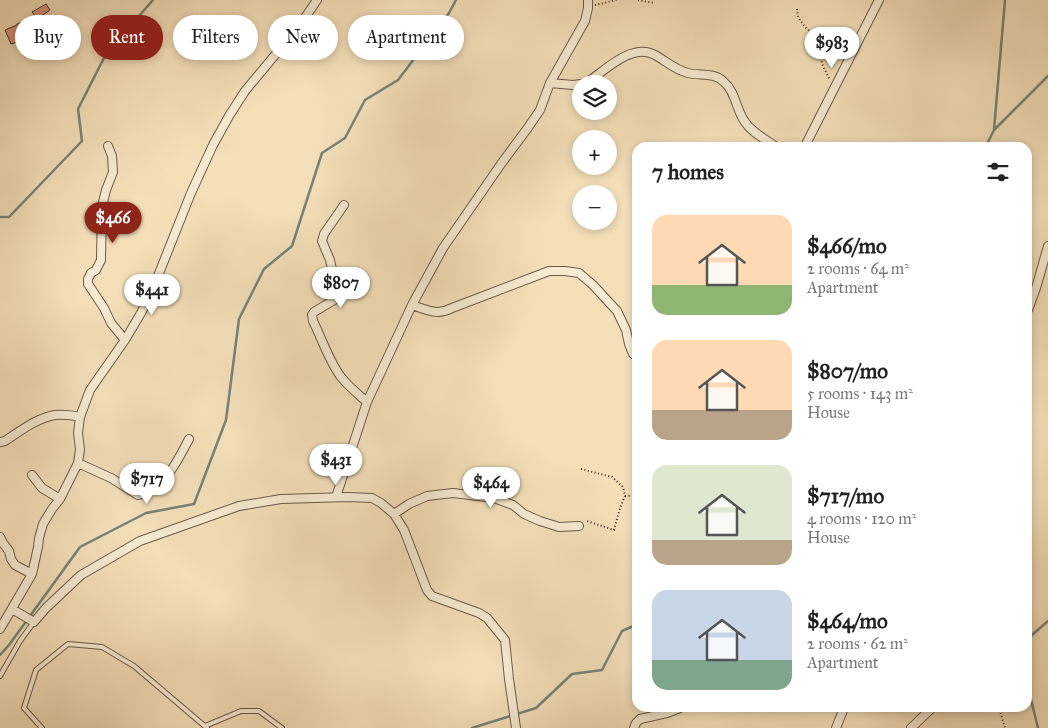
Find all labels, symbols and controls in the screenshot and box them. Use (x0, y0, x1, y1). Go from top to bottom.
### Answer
chip: Buy (15, 15, 81, 60)
chip: Rent (91, 15, 163, 60)
chip: Filters (173, 15, 258, 60)
chip: New (268, 15, 338, 60)
chip: Apartment (348, 15, 464, 60)
pin: $983 (802, 27, 862, 69)
text: $983 (815, 33, 849, 52)
map controls (572, 75, 617, 230)
button: layers (572, 75, 617, 120)
button: + (572, 130, 617, 175)
icon: filters (984, 158, 1012, 186)
text: 7 homes (652, 159, 724, 185)
button: − (572, 185, 617, 230)
pin: $466 (83, 202, 143, 244)
text: $466 (96, 208, 130, 227)
text: $466/mo (807, 233, 887, 259)
icon: home (692, 235, 752, 295)
text: 2 rooms · 64 m² (807, 259, 909, 278)
pin: $807 (311, 266, 371, 309)
text: $807 (323, 273, 359, 292)
pin: $441 (122, 274, 182, 316)
text: Apartment (807, 278, 879, 297)
text: $441 (135, 280, 169, 299)
text: $807/mo (807, 358, 888, 384)
icon: home (692, 360, 752, 420)
text: 5 rooms · 143 m² (807, 384, 913, 403)
text: House (807, 403, 850, 422)
pin: $431 (306, 444, 366, 486)
text: $431 (320, 450, 352, 469)
pin: $717 (117, 462, 177, 505)
pin: $464 (461, 466, 521, 509)
text: $717 (131, 469, 164, 488)
text: $464 (473, 473, 509, 492)
text: $717/mo (807, 483, 884, 509)
icon: home (692, 485, 752, 545)
text: 4 rooms · 120 m² (807, 509, 916, 528)
text: House (807, 528, 850, 547)
text: $464/mo (807, 608, 888, 634)
icon: home (692, 610, 752, 670)
text: 2 rooms · 62 m² (807, 634, 908, 653)
text: Apartment (807, 653, 879, 672)

